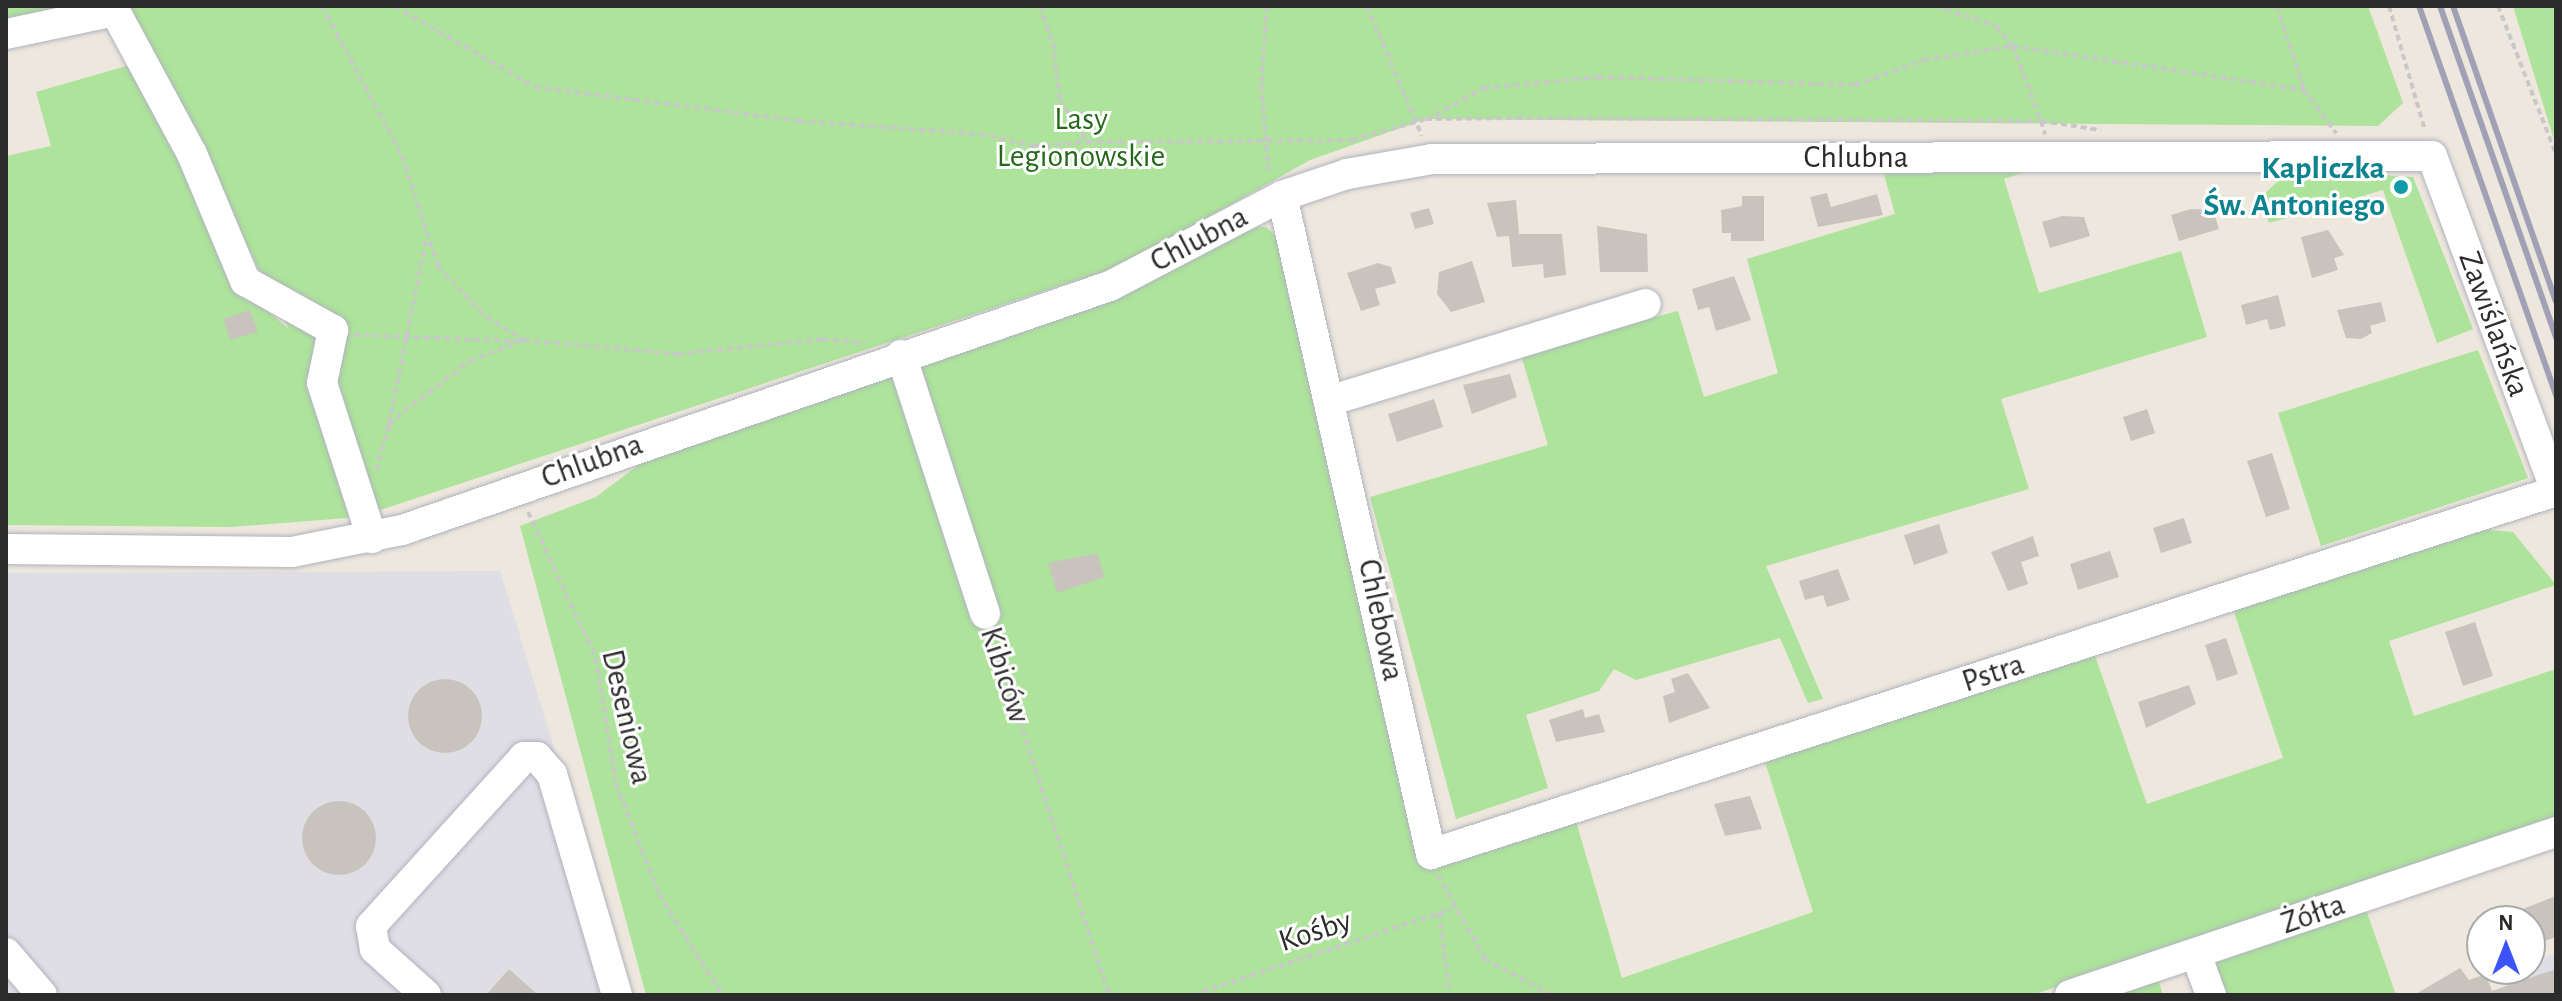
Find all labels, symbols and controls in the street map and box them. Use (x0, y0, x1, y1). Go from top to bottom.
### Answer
park label: Lasy Legionowskie (997, 101, 1165, 176)
street label: Chlubna (1804, 138, 1908, 176)
place label: Kapliczka Św. Antoniego (2203, 150, 2385, 225)
marker: Kapliczka Św. Antoniego (2392, 178, 2410, 196)
street label: Chlubna (1144, 197, 1254, 281)
street label: Zawiślańska (2450, 246, 2538, 402)
street label: Chlubna (536, 425, 648, 497)
street label: Chlebowa (1349, 556, 1413, 684)
street label: Kibiców (972, 622, 1038, 728)
street label: Pstra (1957, 645, 2029, 701)
street label: Deseniowa (593, 646, 661, 788)
street label: Żółta (2276, 885, 2350, 943)
street label: Kośby (1274, 901, 1356, 961)
north arrow (2466, 905, 2546, 985)
text: N (2498, 912, 2514, 934)

